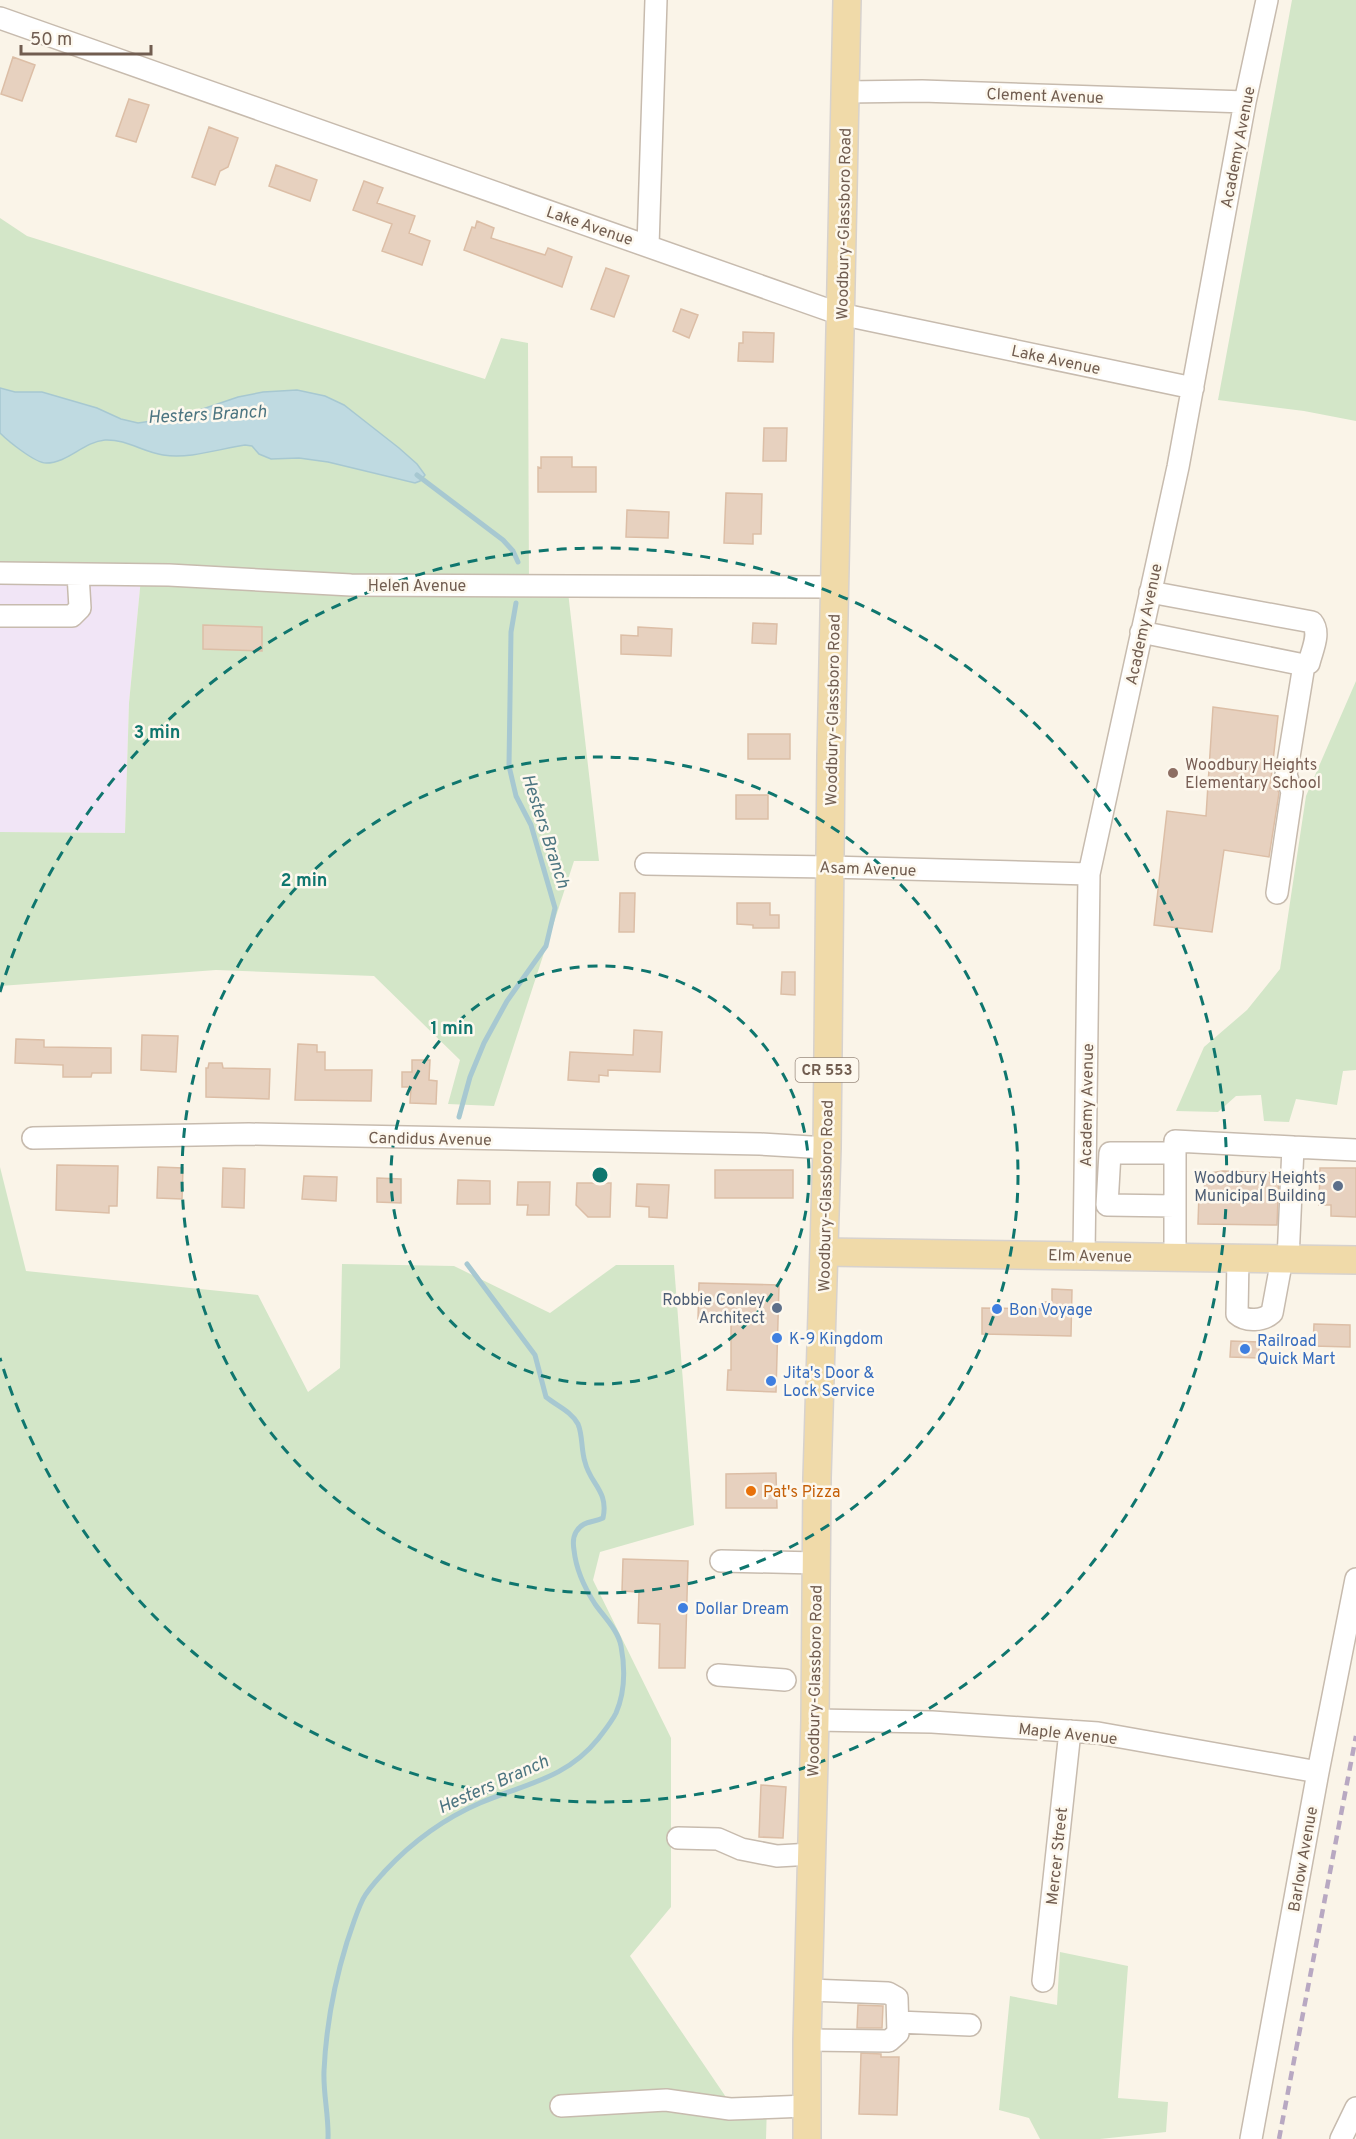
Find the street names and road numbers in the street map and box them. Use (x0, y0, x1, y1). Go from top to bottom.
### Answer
street label: Clement Avenue (986, 85, 1104, 109)
street label: Academy Avenue (1217, 85, 1261, 210)
street label: Woodbury-Glassboro Road (833, 128, 857, 320)
street label: Lake Avenue (543, 203, 635, 251)
street label: Lake Avenue (1009, 342, 1102, 380)
street label: Academy Avenue (1122, 562, 1168, 687)
street label: Helen Avenue (368, 577, 466, 597)
street label: Woodbury-Glassboro Road (822, 614, 846, 806)
street label: Asam Avenue (819, 858, 917, 882)
street label: Academy Avenue (1077, 1043, 1099, 1167)
road number: CR 553 (796, 1058, 858, 1082)
street label: Woodbury-Glassboro Road (815, 1100, 839, 1292)
street label: Candidus Avenue (368, 1129, 492, 1151)
street label: Elm Avenue (1048, 1246, 1132, 1268)
street label: Woodbury-Glassboro Road (804, 1585, 828, 1777)
street label: Maple Avenue (1017, 1720, 1118, 1750)
street label: Barlow Avenue (1285, 1805, 1323, 1913)
street label: Mercer Street (1043, 1806, 1073, 1906)

